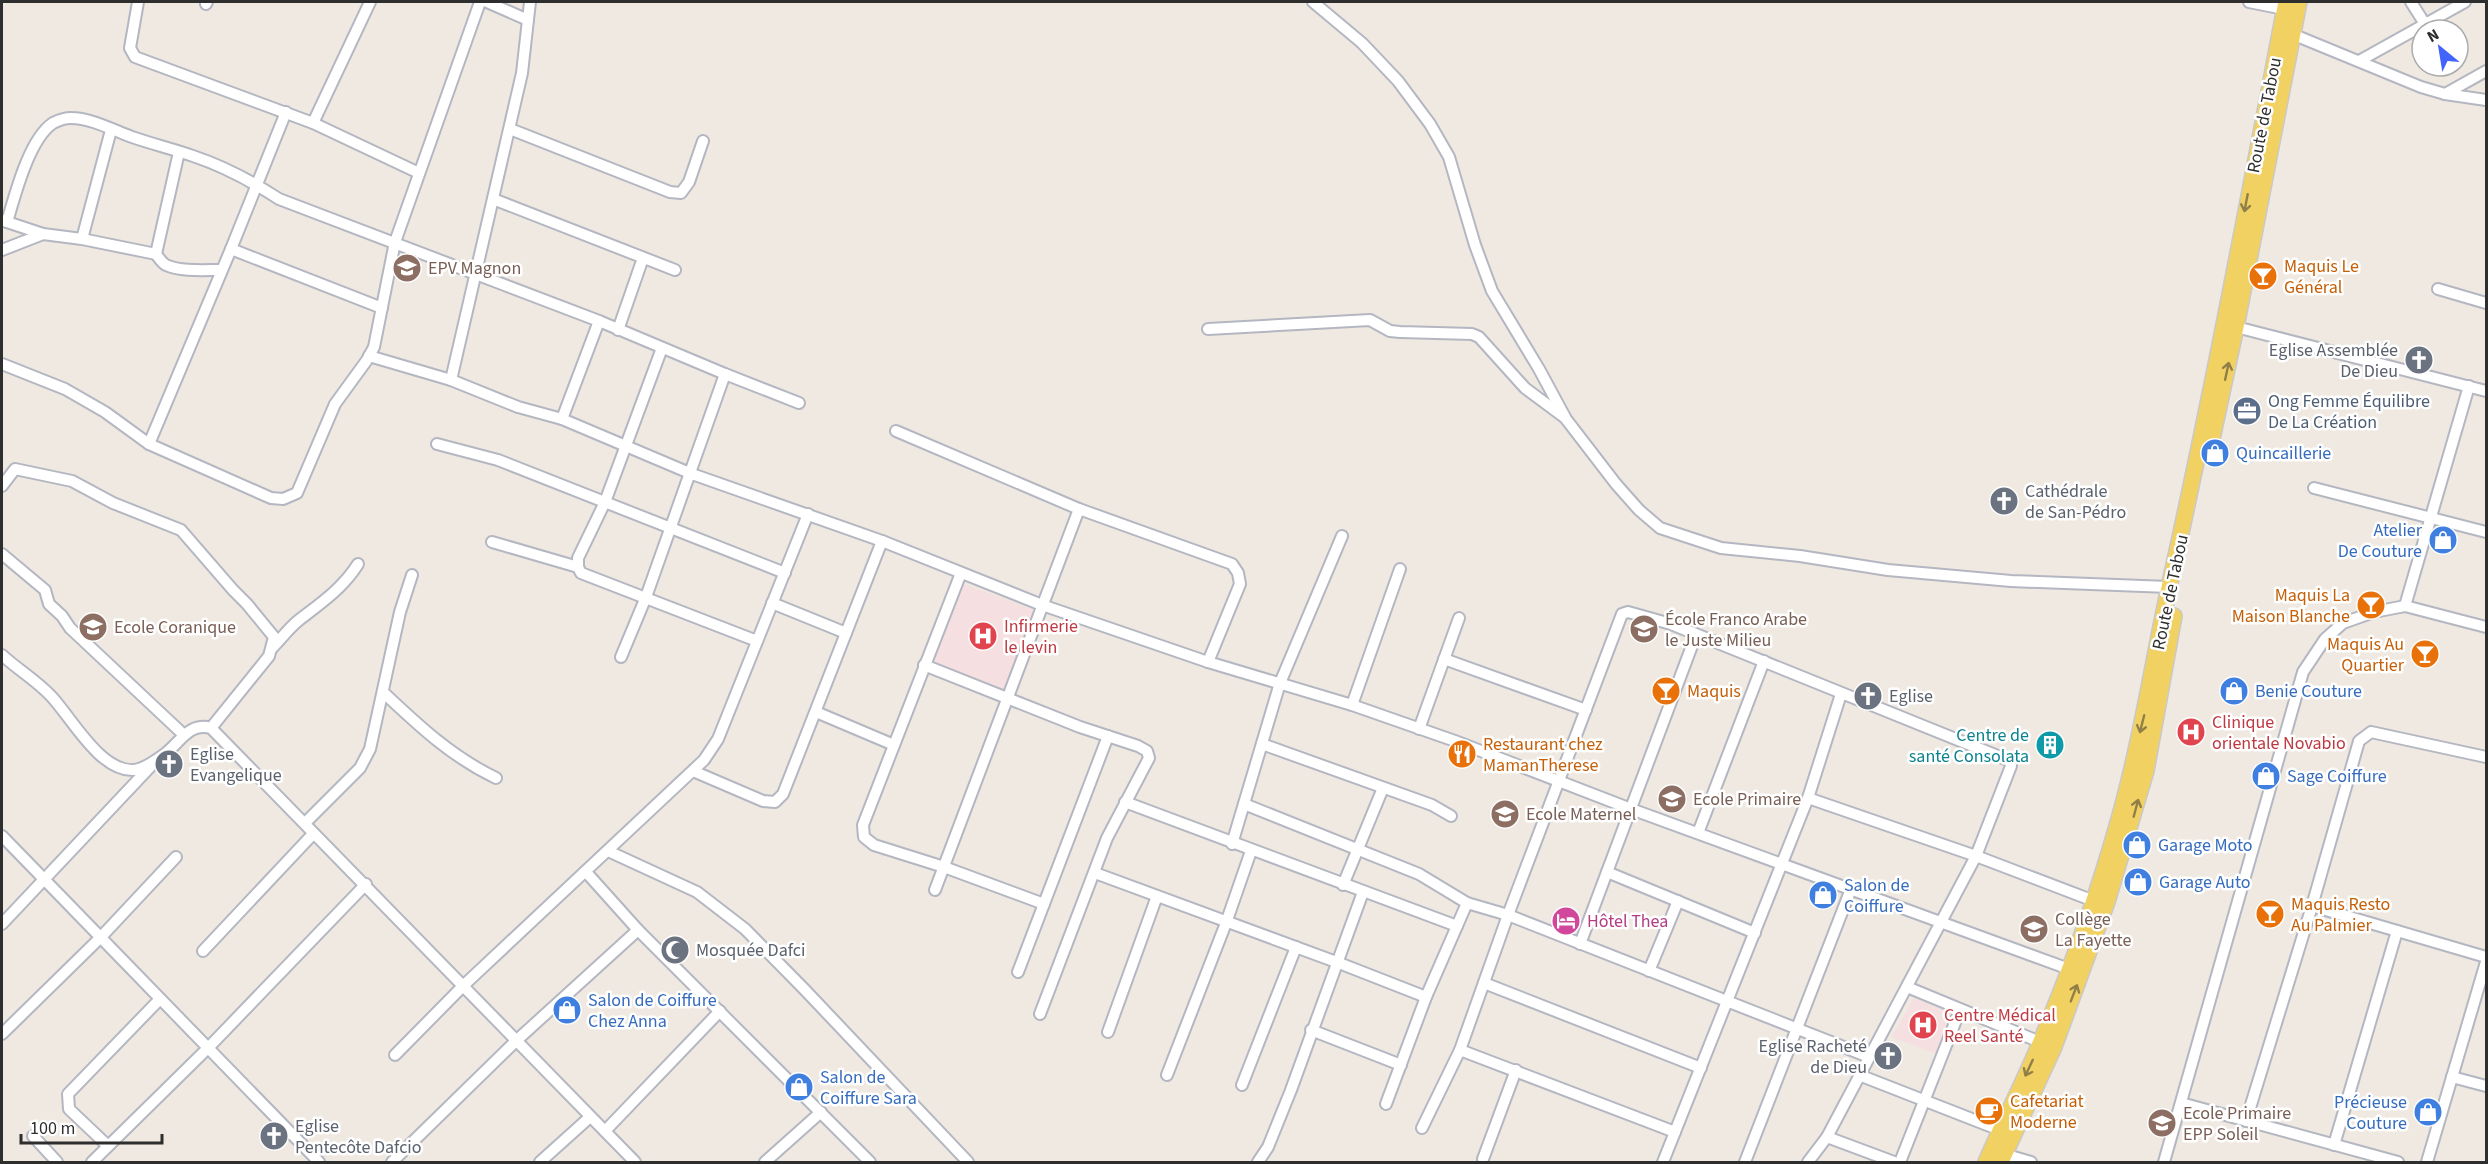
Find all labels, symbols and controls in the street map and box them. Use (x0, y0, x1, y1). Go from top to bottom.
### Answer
north arrow (2410, 18, 2470, 78)
text: N (2423, 24, 2443, 48)
street label: Route de Tabou (2241, 55, 2288, 175)
one-way arrow (2240, 193, 2251, 213)
school or university icon: EPV Magnon (391, 252, 423, 284)
place label: Maquis Le Général (2284, 254, 2359, 300)
place label: EPV Magnon (428, 256, 521, 281)
bar icon: Maquis Le Général (2247, 260, 2279, 292)
place label: Eglise Assemblée De Dieu (2269, 338, 2398, 384)
church icon: Eglise Assemblée De Dieu (2403, 344, 2435, 376)
one-way arrow (2222, 361, 2233, 381)
place label: Ong Femme Équilibre De La Création (2268, 389, 2430, 435)
office icon: Ong Femme Équilibre De La Création (2231, 395, 2263, 427)
shop icon: Quincaillerie (2199, 437, 2231, 469)
place label: Quincaillerie (2236, 441, 2331, 466)
place label: Cathédrale de San-Pédro (2025, 479, 2126, 525)
church icon: Cathédrale de San-Pédro (1988, 485, 2020, 517)
place label: Atelier De Couture (2338, 518, 2423, 564)
shop icon: Atelier De Couture (2427, 524, 2459, 556)
street label: Route de Tabou (2146, 532, 2195, 652)
place label: Maquis La Maison Blanche (2232, 583, 2350, 629)
bar icon: Maquis La Maison Blanche (2355, 589, 2387, 621)
place label: École Franco Arabe le Juste Milieu (1665, 607, 1807, 653)
school or university icon: Ecole Coranique (77, 611, 109, 643)
school or university icon: École Franco Arabe le Juste Milieu (1628, 613, 1660, 645)
place label: Infirmerie le levin (1004, 614, 1078, 660)
place label: Ecole Coranique (114, 615, 236, 640)
hospital icon: Infirmerie le levin (967, 620, 999, 652)
place label: Maquis Au Quartier (2327, 632, 2405, 678)
bar icon: Maquis Au Quartier (2409, 638, 2441, 670)
bar icon: Maquis (1650, 675, 1682, 707)
shop icon: Benie Couture (2218, 675, 2250, 707)
place label: Maquis (1687, 679, 1741, 704)
place label: Benie Couture (2255, 679, 2362, 704)
church icon: Eglise (1852, 680, 1884, 712)
place label: Eglise (1889, 684, 1933, 709)
place label: Clinique orientale Novabio (2212, 710, 2346, 756)
one-way arrow (2135, 714, 2147, 733)
hospital icon: Clinique orientale Novabio (2175, 716, 2207, 748)
place label: Centre de santé Consolata (1909, 723, 2029, 769)
building icon: Centre de santé Consolata (2034, 729, 2066, 761)
place label: Restaurant chez MamanTherese (1483, 732, 1603, 778)
restaurant icon: Restaurant chez MamanTherese (1446, 738, 1478, 770)
place label: Eglise Evangelique (190, 742, 282, 788)
church icon: Eglise Evangelique (153, 748, 185, 780)
shop icon: Sage Coiffure (2250, 760, 2282, 792)
place label: Sage Coiffure (2287, 764, 2387, 789)
school or university icon: Ecole Primaire (1656, 783, 1688, 815)
place label: Ecole Primaire (1693, 787, 1801, 812)
school or university icon: Ecole Maternel (1489, 798, 1521, 830)
one-way arrow (2131, 799, 2143, 818)
place label: Ecole Maternel (1526, 802, 1636, 827)
shop icon: Garage Moto (2121, 829, 2153, 861)
place label: Garage Moto (2158, 833, 2253, 858)
shop icon: Garage Auto (2122, 866, 2154, 898)
place label: Garage Auto (2159, 870, 2250, 895)
place label: Salon de Coiffure (1844, 873, 1909, 919)
shop icon: Salon de Coiffure (1807, 879, 1839, 911)
place label: Maquis Resto Au Palmier (2291, 892, 2390, 938)
bar icon: Maquis Resto Au Palmier (2254, 898, 2286, 930)
hotel icon: Hôtel Thea (1550, 905, 1582, 937)
place label: Collège La Fayette (2055, 907, 2131, 953)
place label: Hôtel Thea (1587, 909, 1668, 934)
school or university icon: Collège La Fayette (2018, 913, 2050, 945)
mosque icon: Mosquée Dafci (659, 934, 691, 966)
place label: Mosquée Dafci (696, 938, 805, 963)
one-way arrow (2069, 984, 2080, 1003)
place label: Salon de Coiffure Chez Anna (588, 988, 717, 1034)
shop icon: Salon de Coiffure Chez Anna (551, 994, 583, 1026)
place label: Centre Médical Reel Santé (1944, 1003, 2056, 1049)
hospital icon: Centre Médical Reel Santé (1907, 1009, 1939, 1041)
place label: Eglise Racheté de Dieu (1759, 1034, 1867, 1080)
church icon: Eglise Racheté de Dieu (1872, 1040, 1904, 1072)
one-way arrow (2022, 1058, 2034, 1076)
place label: Salon de Coiffure Sara (820, 1065, 917, 1111)
shop icon: Salon de Coiffure Sara (783, 1071, 815, 1103)
place label: Cafetariat Moderne (2010, 1089, 2084, 1135)
place label: Précieuse Couture (2334, 1090, 2407, 1136)
cafe icon: Cafetariat Moderne (1973, 1095, 2005, 1127)
shop icon: Précieuse Couture (2412, 1096, 2444, 1128)
place label: Ecole Primaire EPP Soleil (2183, 1101, 2291, 1147)
scale bar (21, 1107, 162, 1145)
school or university icon: Ecole Primaire EPP Soleil (2146, 1107, 2178, 1139)
place label: Eglise Pentecôte Dafcio (295, 1114, 422, 1160)
text: 100 m (30, 1116, 75, 1141)
church icon: Eglise Pentecôte Dafcio (258, 1120, 290, 1152)

